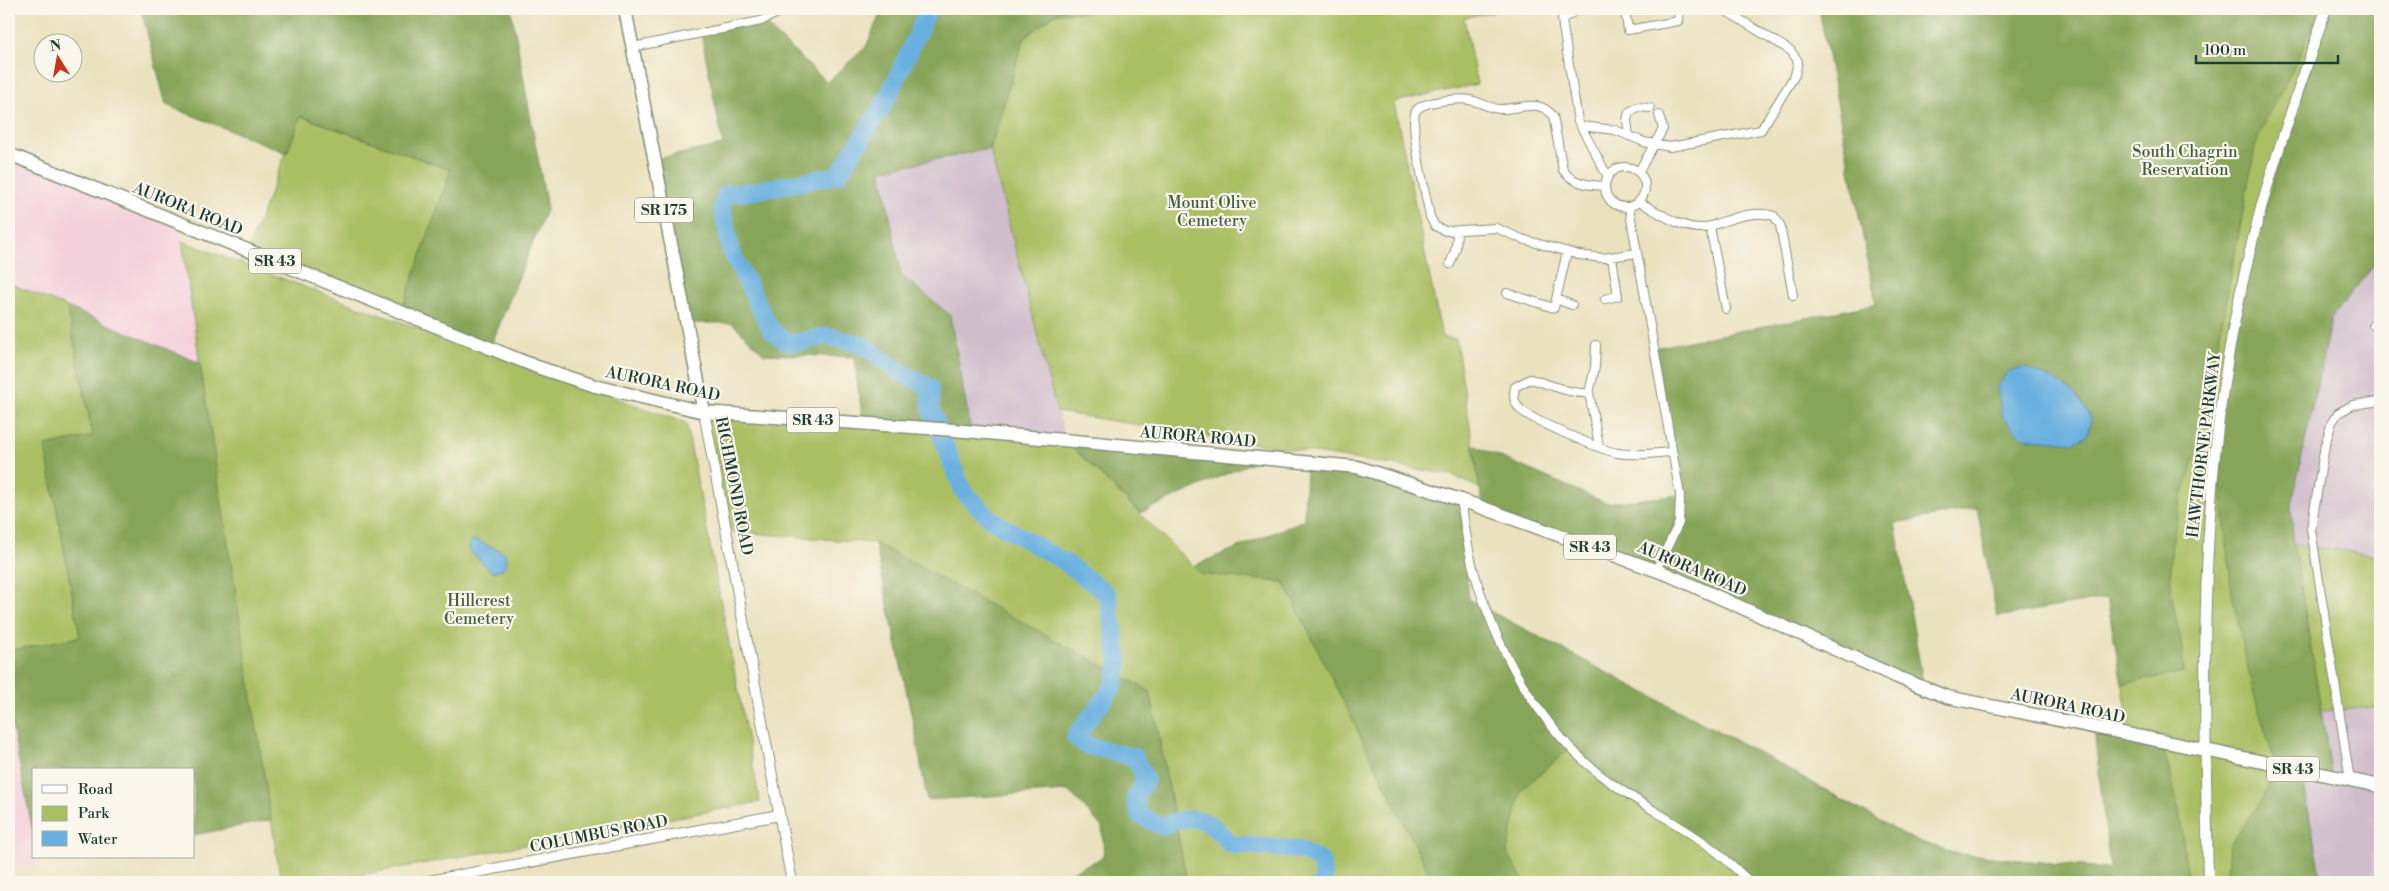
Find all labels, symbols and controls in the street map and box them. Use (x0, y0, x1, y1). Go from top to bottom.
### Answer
north arrow (32, 32, 82, 82)
scale bar (2196, 32, 2339, 64)
text: N (49, 36, 63, 56)
text: 100 m (2204, 41, 2246, 60)
park label: South Chagrin Reservation (2132, 142, 2238, 180)
street label: AURORA ROAD (129, 178, 246, 240)
park label: Mount Olive Cemetery (1167, 193, 1257, 231)
road number: SR 175 (635, 198, 693, 222)
road number: SR 43 (249, 248, 301, 274)
street label: HAWTHORNE PARKWAY (2183, 349, 2226, 539)
street label: AURORA ROAD (603, 362, 722, 406)
road number: SR 43 (787, 408, 839, 432)
street label: RICHMOND ROAD (711, 415, 757, 557)
street label: AURORA ROAD (1138, 422, 1257, 452)
road number: SR 43 (1564, 534, 1616, 560)
street label: AURORA ROAD (1634, 537, 1750, 601)
park label: Hillcrest Cemetery (444, 591, 514, 629)
street label: AURORA ROAD (2008, 684, 2127, 728)
road number: SR 43 (2267, 756, 2319, 782)
legend (32, 768, 195, 858)
text: Road (78, 780, 113, 799)
text: Park (78, 804, 110, 823)
street label: COLUMBUS ROAD (528, 811, 670, 857)
text: Water (77, 830, 118, 849)

